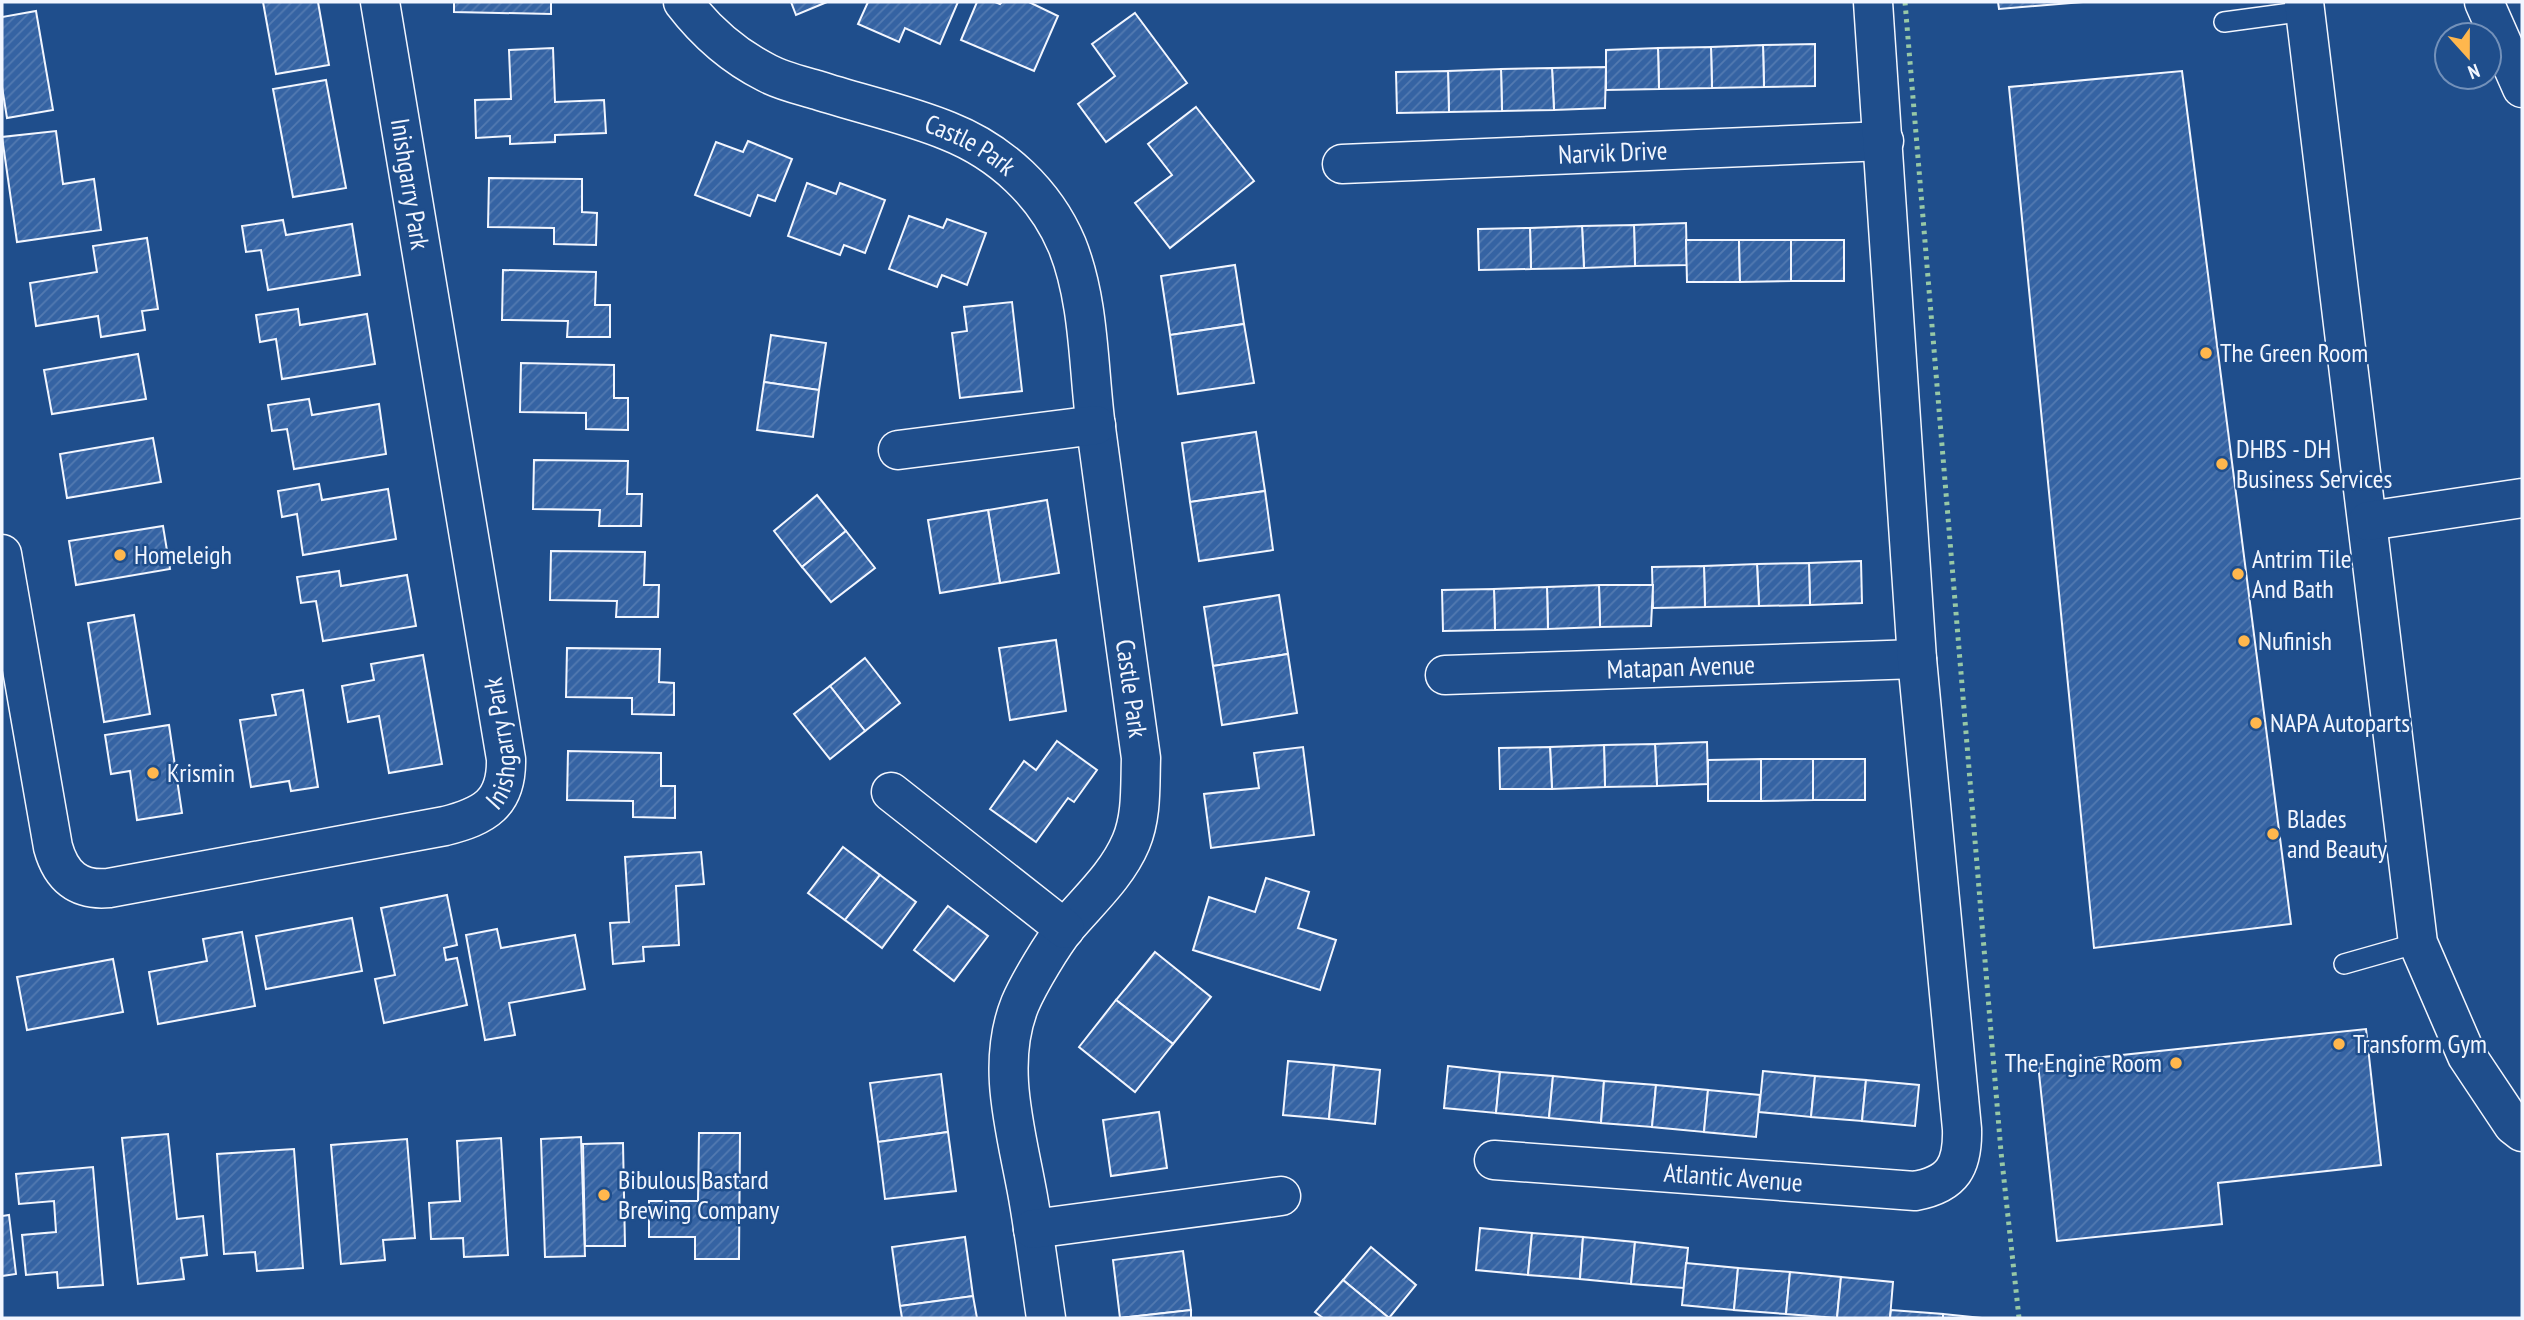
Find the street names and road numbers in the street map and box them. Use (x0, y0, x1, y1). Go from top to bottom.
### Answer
street label: Castle Park (921, 107, 1023, 182)
street label: Inishgarry Park (384, 116, 437, 252)
street label: Narvik Drive (1557, 133, 1668, 171)
street label: Castle Park (1109, 637, 1155, 740)
street label: Matapan Avenue (1606, 648, 1756, 686)
street label: Inishgarry Park (476, 675, 522, 816)
street label: Atlantic Avenue (1663, 1156, 1804, 1199)

